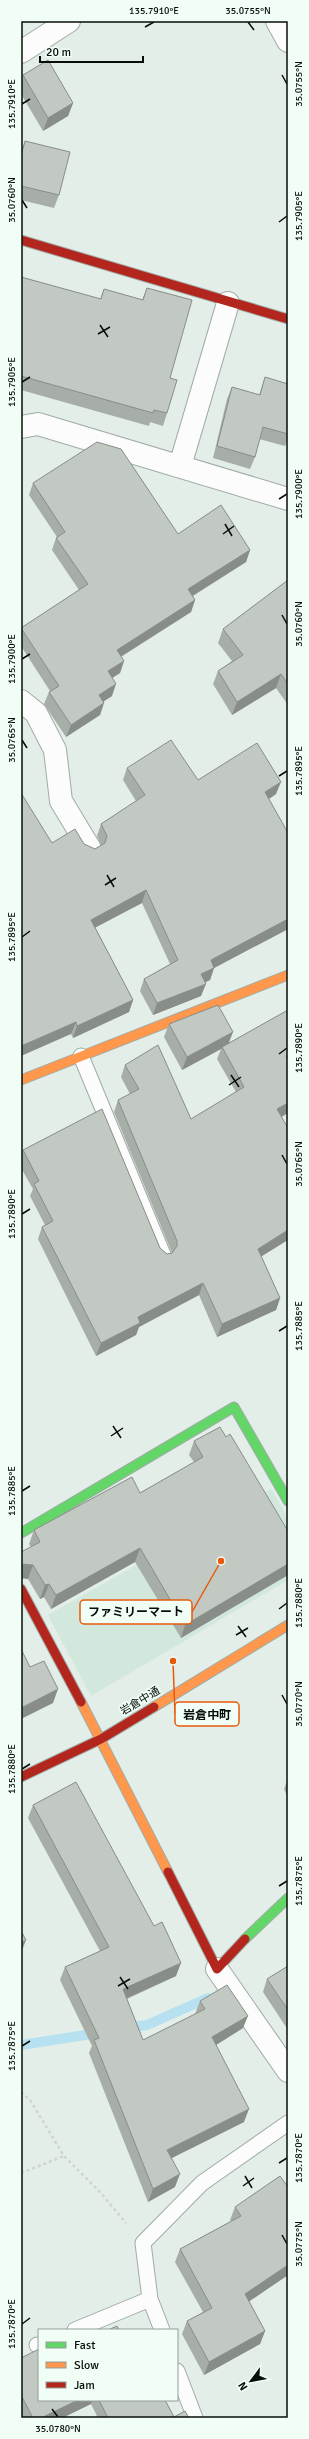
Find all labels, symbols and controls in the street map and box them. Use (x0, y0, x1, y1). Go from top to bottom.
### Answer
text: 135.7910°E (129, 5, 179, 17)
text: 35.0755°N (225, 5, 271, 17)
scale bar (40, 38, 143, 64)
text: 20 m (46, 45, 71, 60)
text: 35.0755°N (293, 61, 305, 107)
text: 135.7910°E (6, 79, 18, 129)
text: 35.0760°N (6, 177, 18, 223)
text: 135.7905°E (293, 191, 305, 241)
text: 135.7905°E (6, 357, 18, 407)
text: 135.7900°E (293, 469, 305, 519)
text: 35.0760°N (293, 601, 305, 647)
text: 135.7900°E (6, 634, 18, 684)
text: 35.0765°N (6, 717, 18, 763)
text: 135.7895°E (293, 746, 305, 796)
text: 135.7895°E (6, 912, 18, 962)
text: 135.7890°E (293, 1023, 305, 1073)
text: 35.0765°N (293, 1141, 305, 1187)
text: 135.7890°E (6, 1189, 18, 1239)
text: 135.7885°E (293, 1301, 305, 1351)
text: 135.7885°E (6, 1466, 18, 1516)
text: 135.7880°E (293, 1578, 305, 1628)
callout: ファミリーマート (80, 1600, 192, 1624)
text: ファミリーマート (88, 1605, 184, 1620)
text: 35.0770°N (293, 1681, 305, 1727)
street label: 岩倉中通 (118, 1684, 162, 1718)
callout: 岩倉中町 (175, 1702, 239, 1726)
text: 岩倉中町 (183, 1708, 231, 1723)
text: 135.7880°E (6, 1744, 18, 1794)
text: 135.7875°E (293, 1856, 305, 1906)
text: 135.7875°E (6, 2021, 18, 2071)
text: 135.7870°E (293, 2133, 305, 2183)
text: 35.0775°N (293, 2221, 305, 2267)
text: 135.7870°E (6, 2299, 18, 2349)
legend (38, 2329, 178, 2401)
text: Fast (74, 2338, 95, 2353)
text: Slow (74, 2358, 99, 2373)
north arrow (231, 2361, 271, 2401)
text: Jam (74, 2378, 95, 2393)
text: N (235, 2379, 250, 2393)
text: 35.0780°N (35, 2423, 81, 2435)

